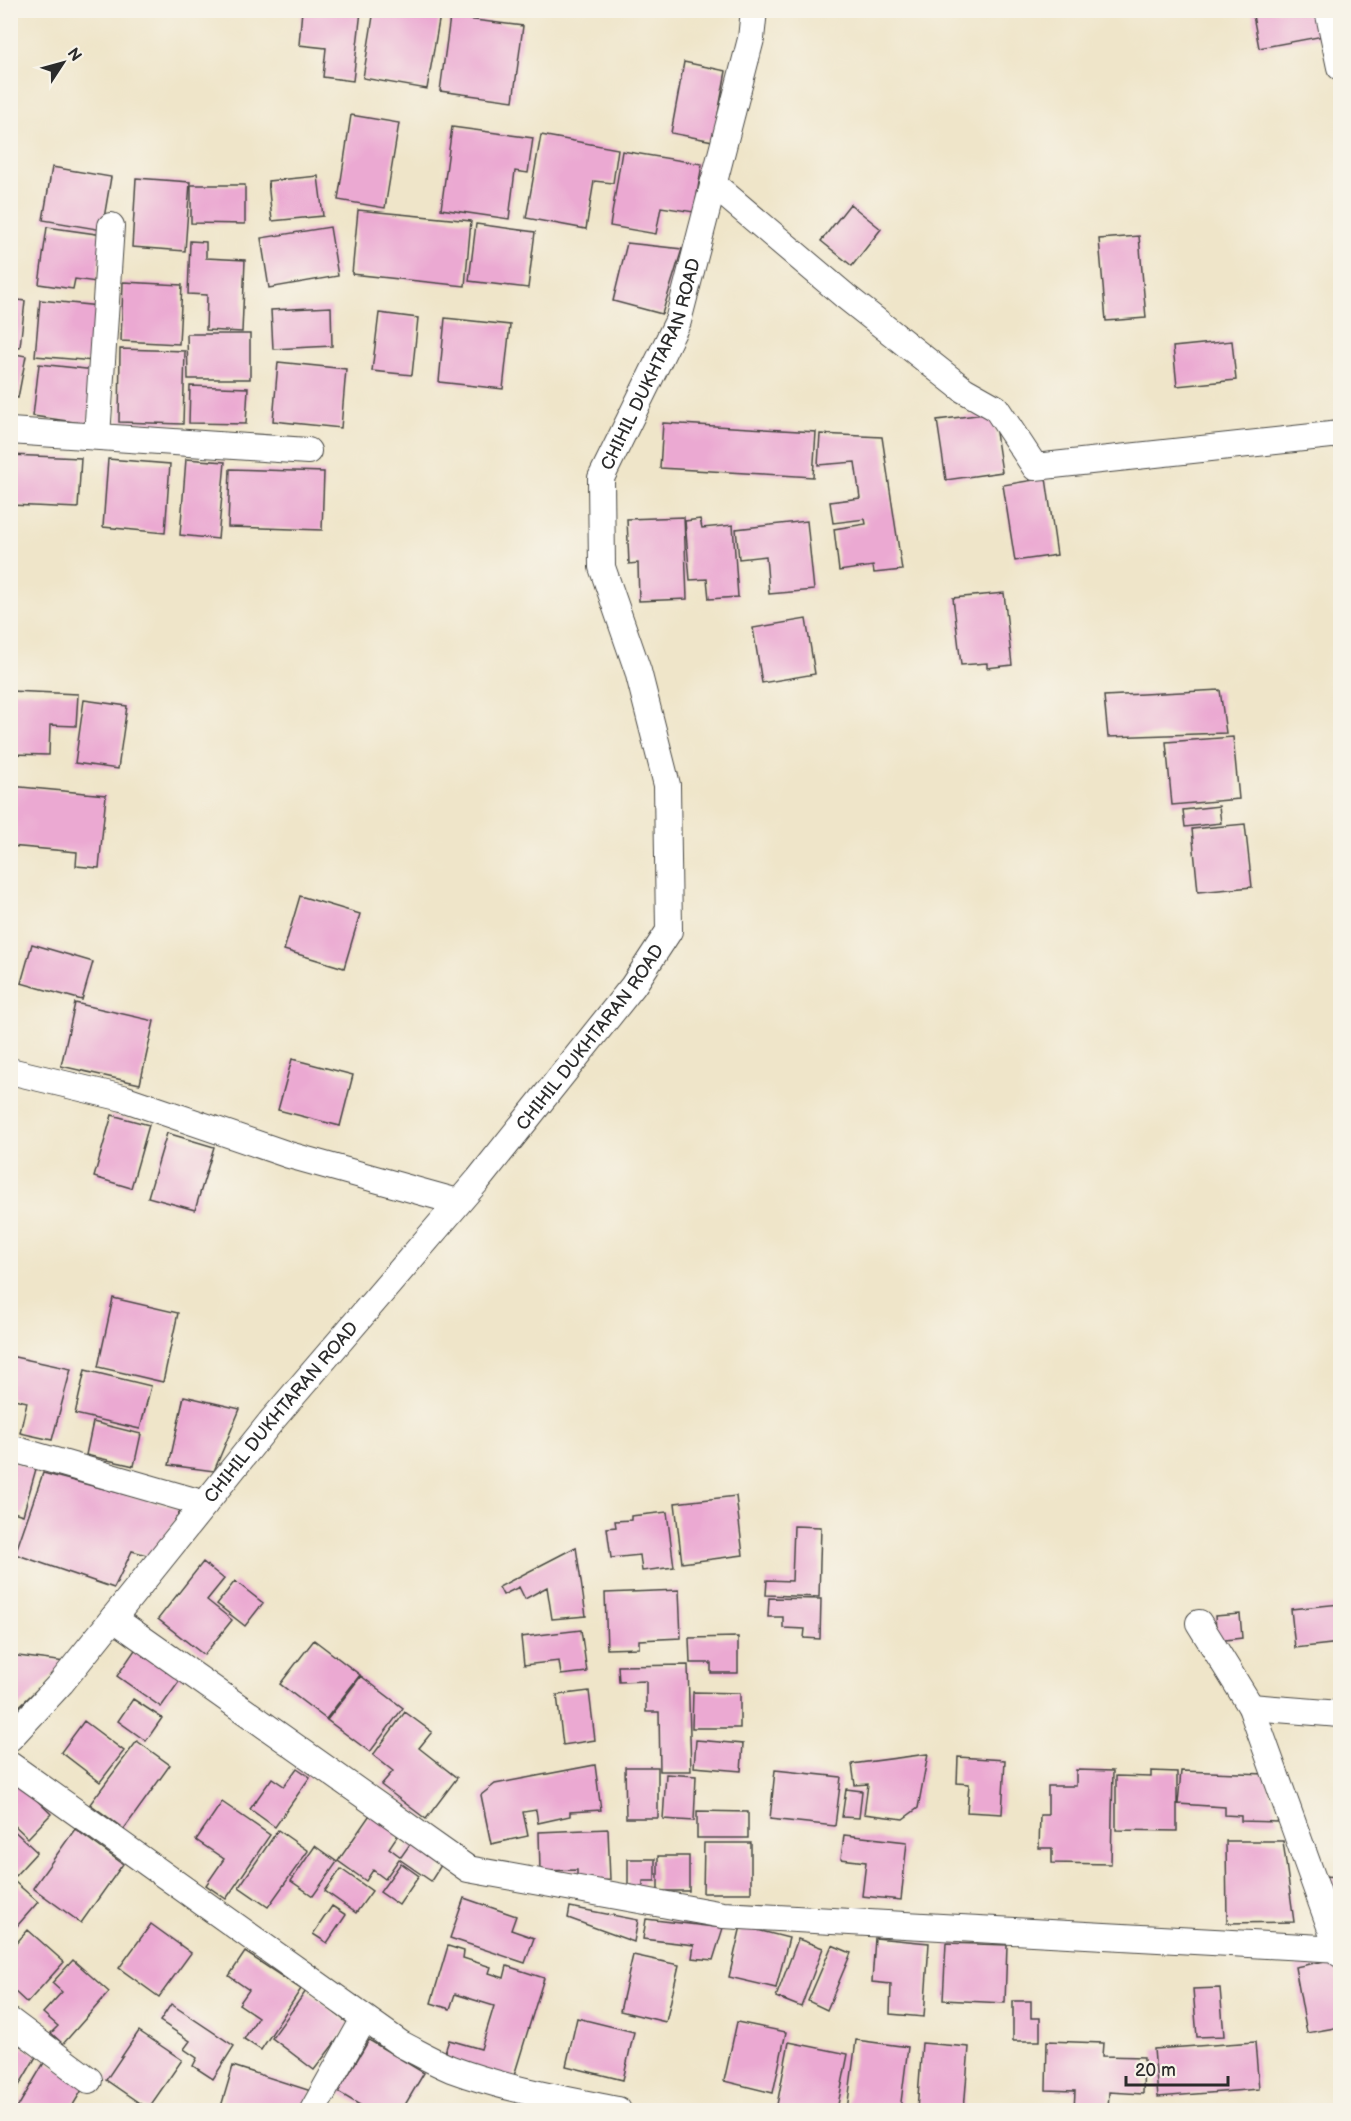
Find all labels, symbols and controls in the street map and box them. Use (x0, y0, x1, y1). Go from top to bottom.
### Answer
north arrow (33, 33, 93, 93)
text: N (63, 45, 85, 66)
street label: CHIHIL DUKHTARAN ROAD (597, 256, 705, 474)
street label: CHIHIL DUKHTARAN ROAD (512, 941, 668, 1135)
street label: CHIHIL DUKHTARAN ROAD (200, 1318, 363, 1507)
scale bar (1126, 2049, 1228, 2087)
text: 20 m (1135, 2060, 1176, 2081)

